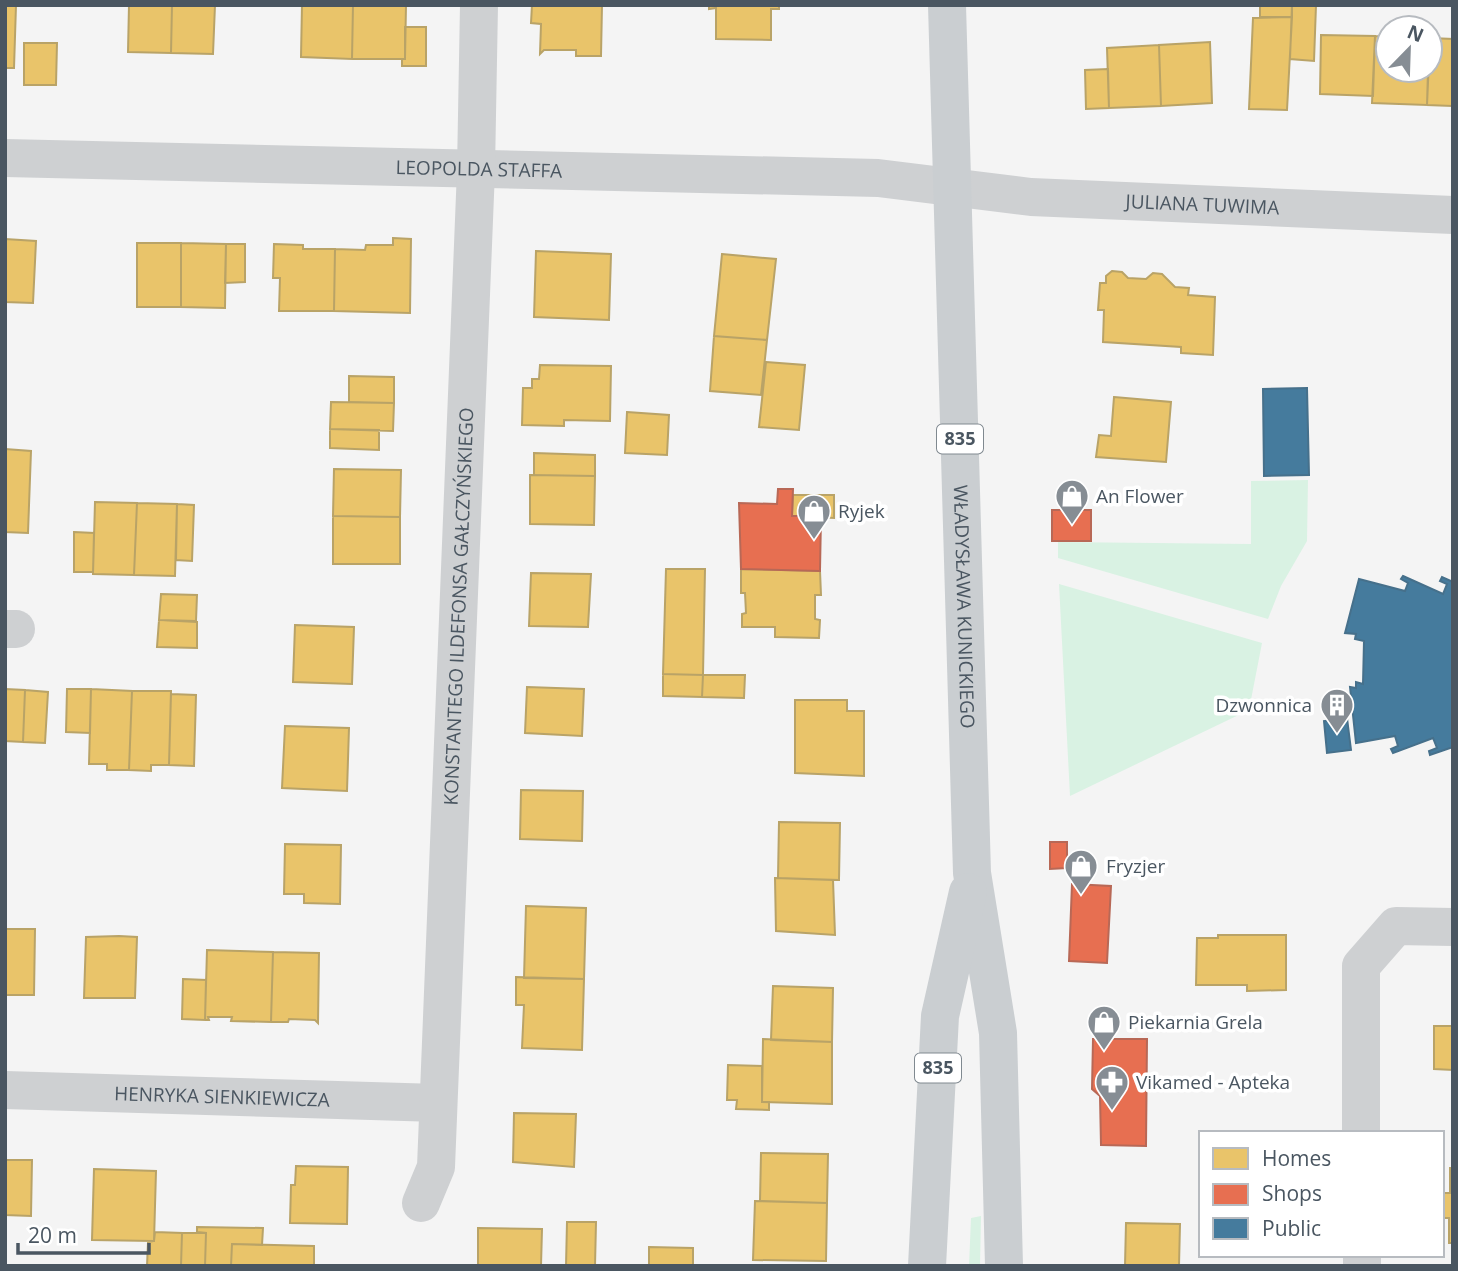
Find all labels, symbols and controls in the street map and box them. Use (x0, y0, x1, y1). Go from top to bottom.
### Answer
north arrow (1374, 14, 1444, 84)
text: N (1403, 18, 1428, 48)
street label: LEOPOLDA STAFFA (395, 154, 563, 184)
street label: JULIANA TUWIMA (1123, 188, 1280, 221)
street label: KONSTANTEGO ILDEFONSA GAŁCZYŃSKIEGO (438, 407, 479, 806)
road number: 835 (937, 424, 983, 454)
shop icon: An Flower (1053, 477, 1091, 526)
place label: An Flower (1096, 483, 1184, 509)
street label: WŁADYSŁAWA KUNICKIEGO (948, 484, 981, 729)
shop icon: Ryjek (795, 492, 833, 541)
place label: Ryjek (838, 498, 885, 524)
building icon: Dzwonnica (1318, 686, 1356, 735)
place label: Dzwonnica (1215, 692, 1312, 718)
shop icon: Fryzjer (1062, 847, 1100, 896)
place label: Fryzjer (1106, 853, 1165, 879)
shop icon: Piekarnia Grela (1085, 1003, 1123, 1052)
place label: Piekarnia Grela (1128, 1009, 1263, 1035)
road number: 835 (915, 1054, 961, 1083)
pharmacy icon: Vikamed - Apteka (1093, 1063, 1131, 1112)
place label: Vikamed - Apteka (1136, 1069, 1290, 1095)
street label: HENRYKA SIENKIEWICZA (114, 1080, 330, 1113)
legend (1199, 1131, 1444, 1257)
text: Homes (1262, 1144, 1331, 1172)
text: Shops (1262, 1179, 1322, 1207)
scale bar (18, 1212, 149, 1256)
text: Public (1262, 1214, 1321, 1242)
text: 20 m (28, 1221, 77, 1249)

